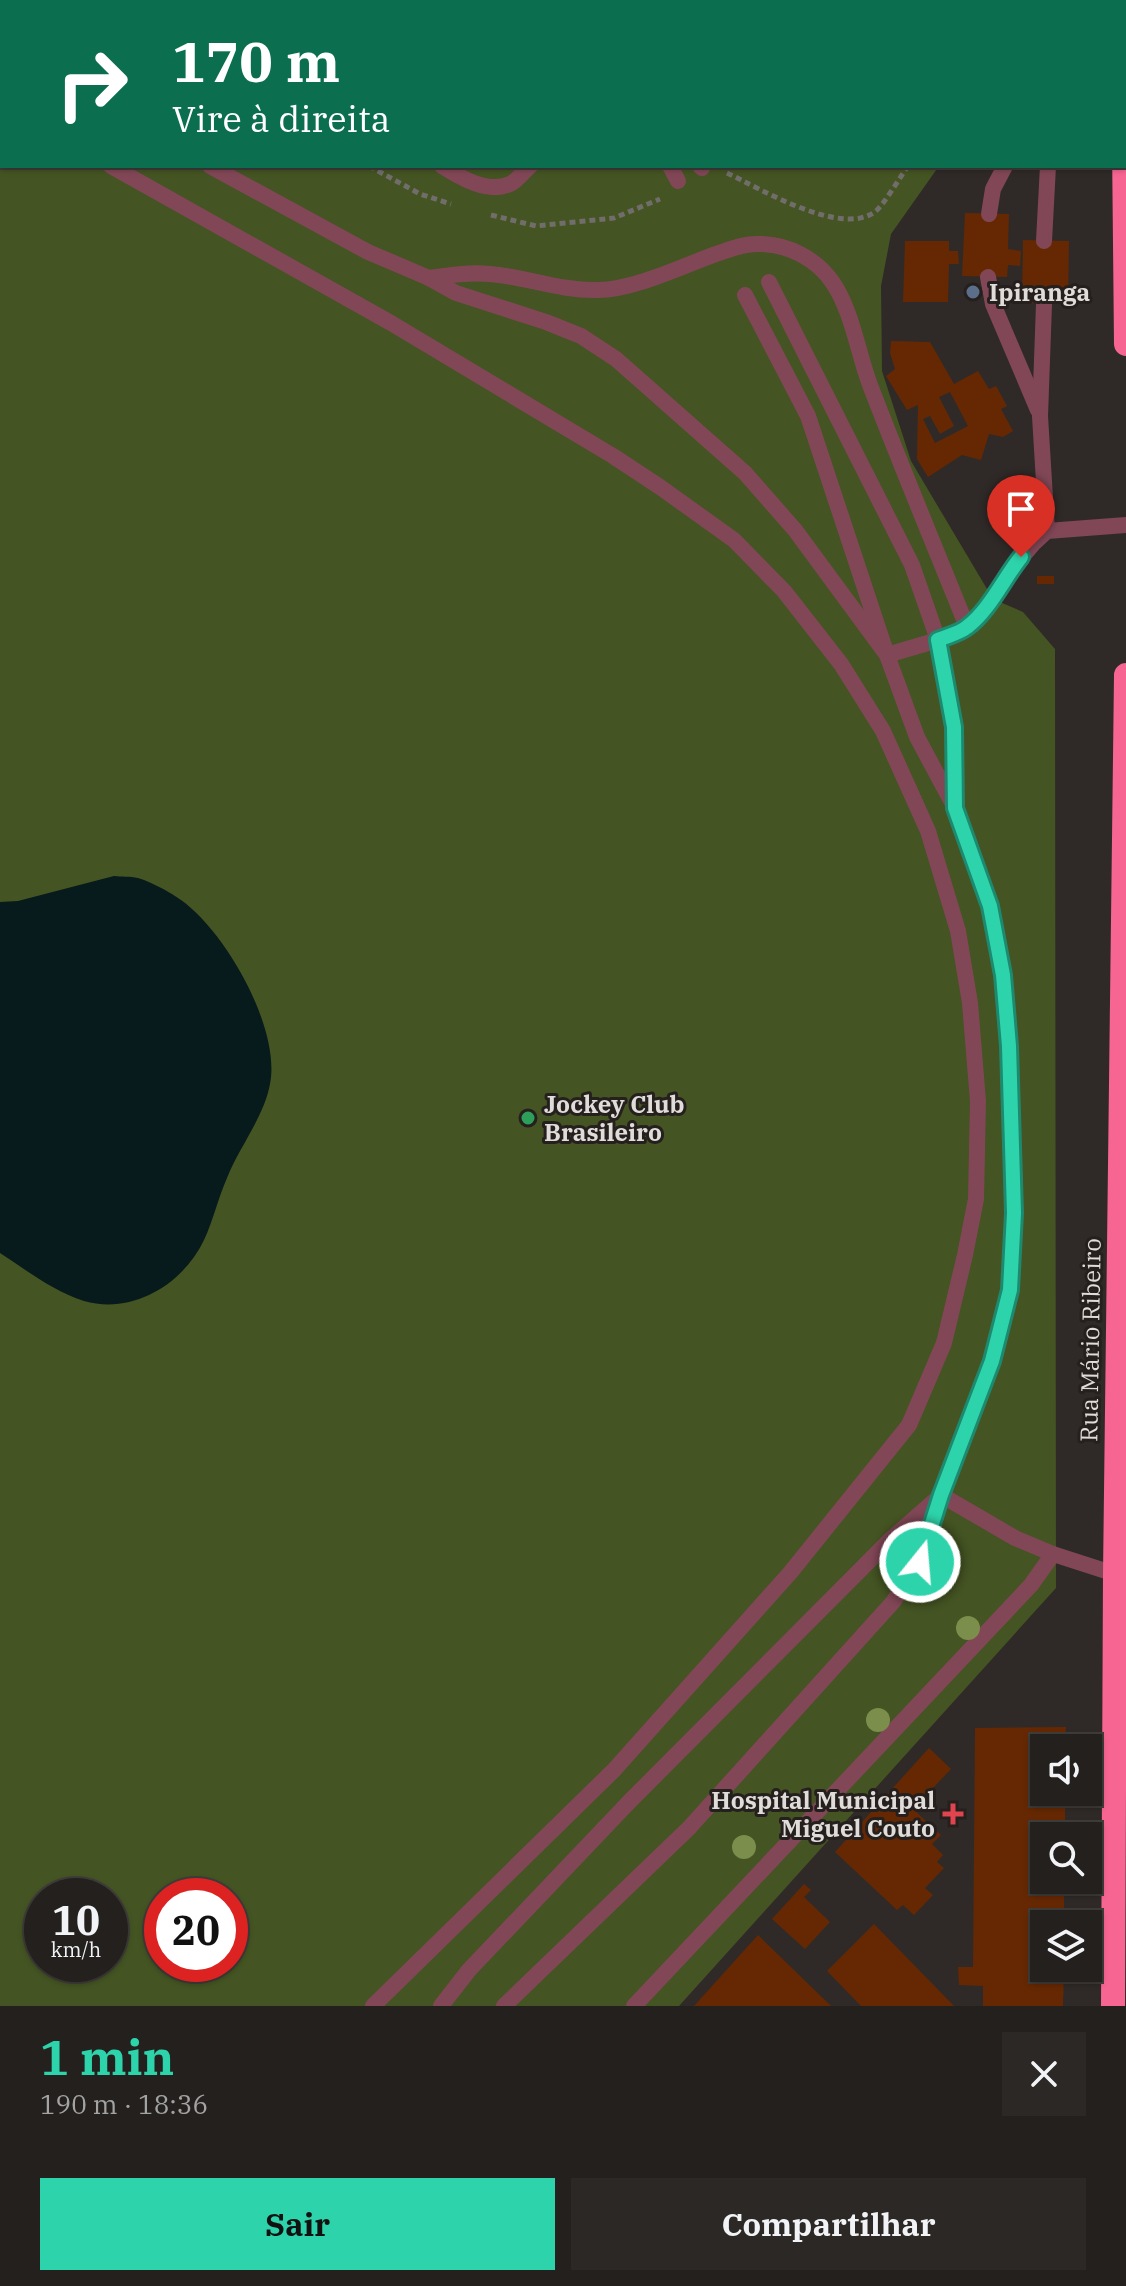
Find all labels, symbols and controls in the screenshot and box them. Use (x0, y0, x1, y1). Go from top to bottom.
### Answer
text: 170 m (172, 25, 340, 97)
icon: right (40, 32, 144, 136)
text: Vire à direita (172, 95, 390, 142)
place label: Ipiranga (989, 276, 1091, 308)
marker: Ipiranga (964, 283, 982, 301)
pin (987, 475, 1055, 557)
icon: arrive (999, 487, 1043, 531)
place label: Jockey Club Brasileiro (544, 1088, 685, 1148)
marker: Jockey Club Brasileiro (519, 1109, 537, 1127)
street label: Rua Mário Ribeiro (1072, 1238, 1108, 1442)
position arrow (878, 1520, 962, 1604)
map controls (1030, 1734, 1102, 1982)
button: sound (1030, 1734, 1102, 1806)
place label: Hospital Municipal Miguel Couto (711, 1784, 935, 1844)
marker: Hospital Municipal Miguel Couto (942, 1803, 964, 1825)
button: search (1030, 1822, 1102, 1894)
speed limit sign: 20 (144, 1878, 248, 1982)
text: 10 (52, 1894, 100, 1946)
button: layers (1030, 1910, 1102, 1982)
text: km/h (51, 1936, 101, 1963)
text: 1 min (40, 2026, 174, 2088)
button: close (1002, 2032, 1086, 2116)
text: 190 m · 18:36 (40, 2087, 208, 2121)
button: Sair (40, 2178, 555, 2270)
button: Compartilhar (571, 2178, 1086, 2270)

